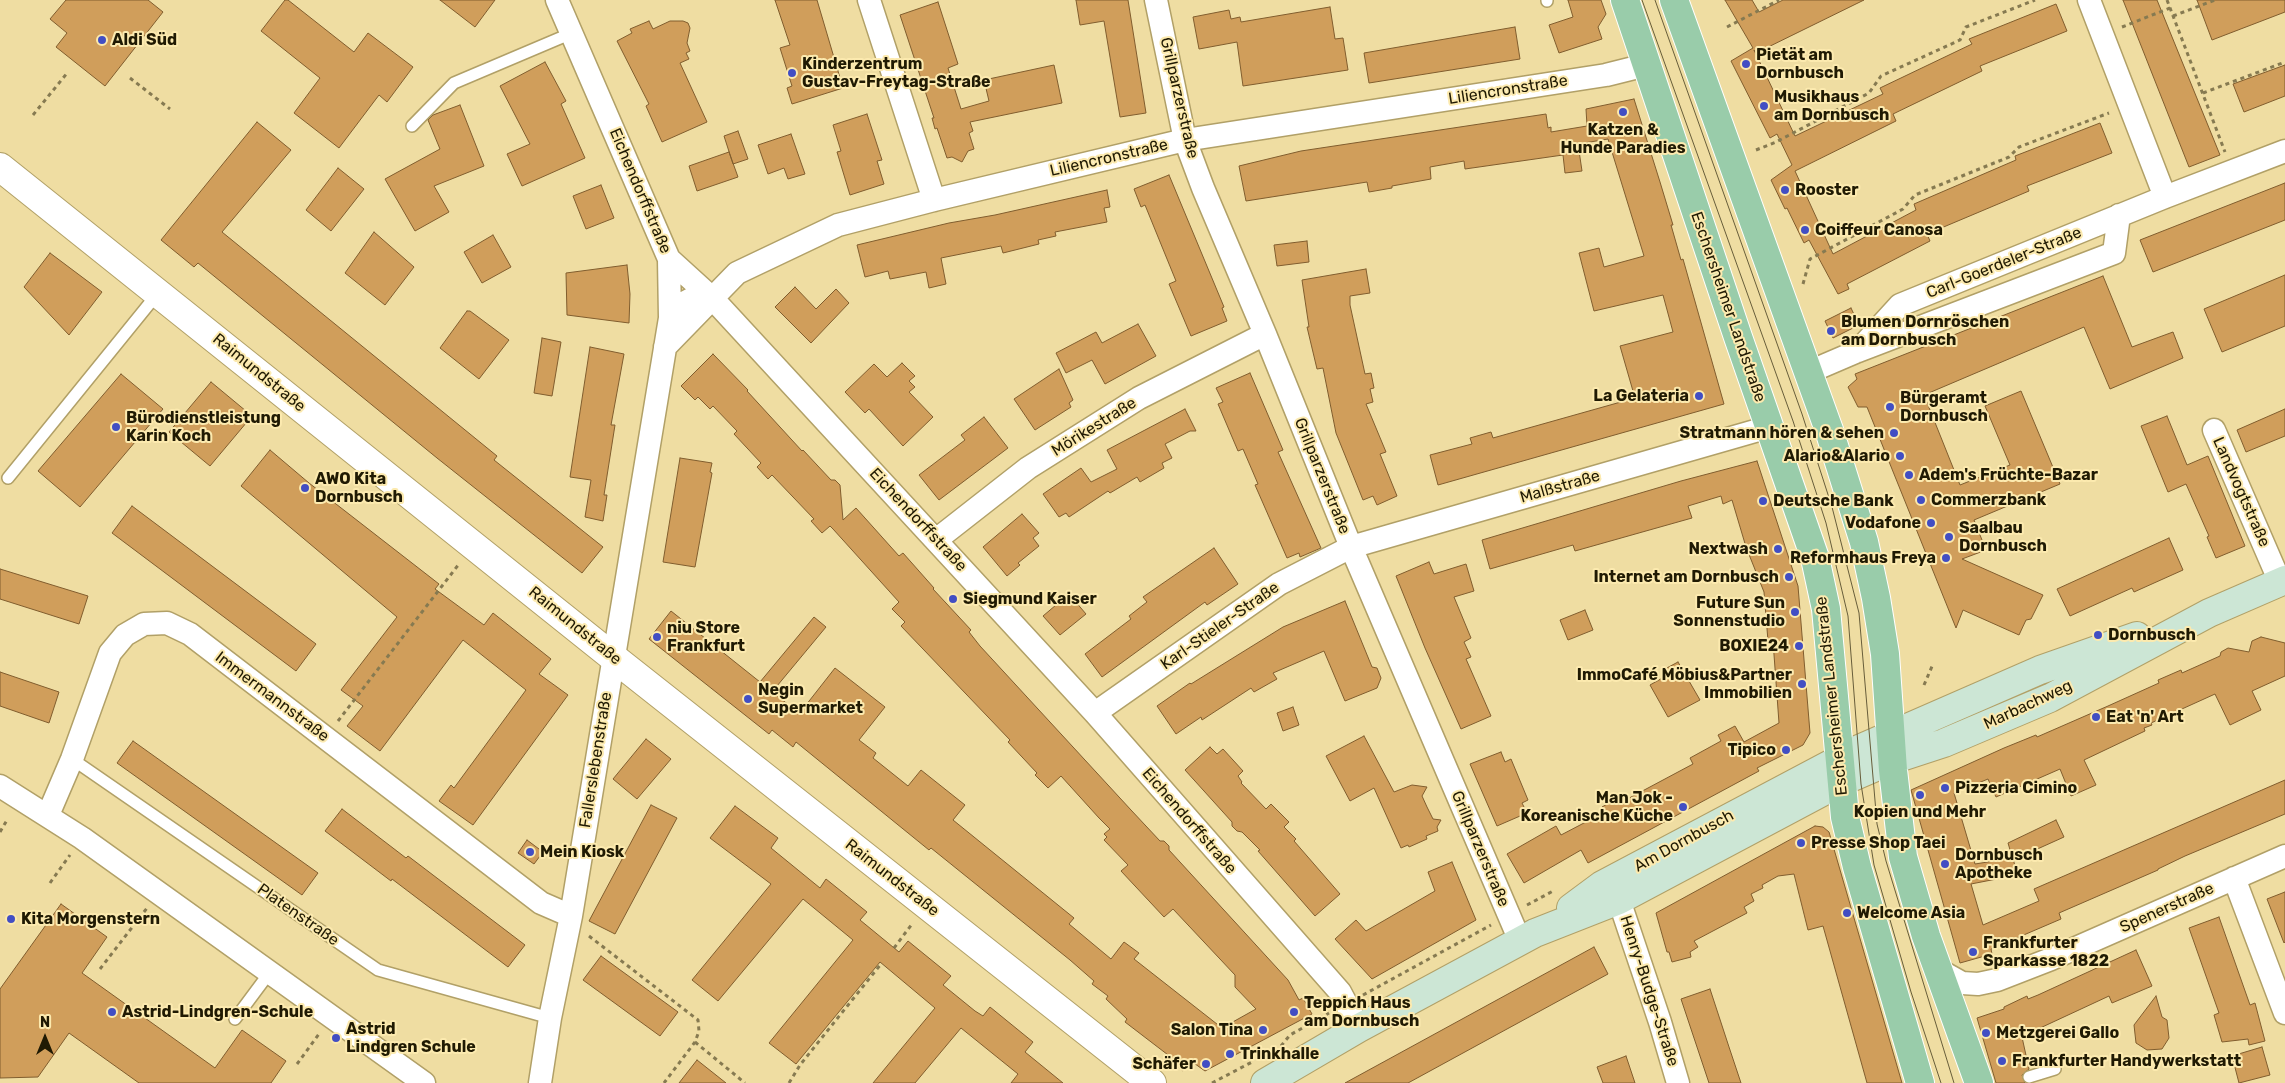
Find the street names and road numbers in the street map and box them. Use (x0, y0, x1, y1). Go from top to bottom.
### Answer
street label: Grillparzerstraße (1156, 36, 1202, 160)
street label: Liliencronstraße (1447, 71, 1569, 109)
street label: Eichendorffstraße (605, 125, 675, 257)
street label: Liliencronstraße (1048, 135, 1170, 181)
street label: Eschersheimer Landstraße (1686, 209, 1770, 405)
street label: Carl-Goerdeler-Straße (1924, 223, 2084, 303)
street label: Raimundstraße (209, 330, 309, 416)
street label: Mörikestraße (1048, 393, 1140, 461)
street label: Grillparzerstraße (1290, 415, 1354, 537)
street label: Landvogtstraße (2208, 434, 2274, 550)
street label: Eichendorffstraße (865, 464, 971, 576)
street label: Malßstraße (1518, 466, 1602, 508)
street label: Karl-Stieler-Straße (1157, 578, 1283, 674)
street label: Raimundstraße (525, 583, 625, 669)
street label: Eschersheimer Landstraße (1812, 596, 1852, 796)
street label: Immermannstraße (211, 648, 333, 746)
street label: Marbachweg (1981, 676, 2075, 734)
street label: Fallerslebenstraße (576, 691, 616, 829)
street label: Eichendorffstraße (1138, 764, 1240, 878)
street label: Grillparzerstraße (1447, 788, 1513, 910)
street label: Am Dornbusch (1631, 806, 1737, 876)
street label: Raimundstraße (841, 835, 943, 921)
street label: Spenerstraße (2117, 879, 2217, 937)
street label: Platenstraße (253, 880, 343, 950)
street label: Henry-Budge-Straße (1616, 913, 1682, 1069)

